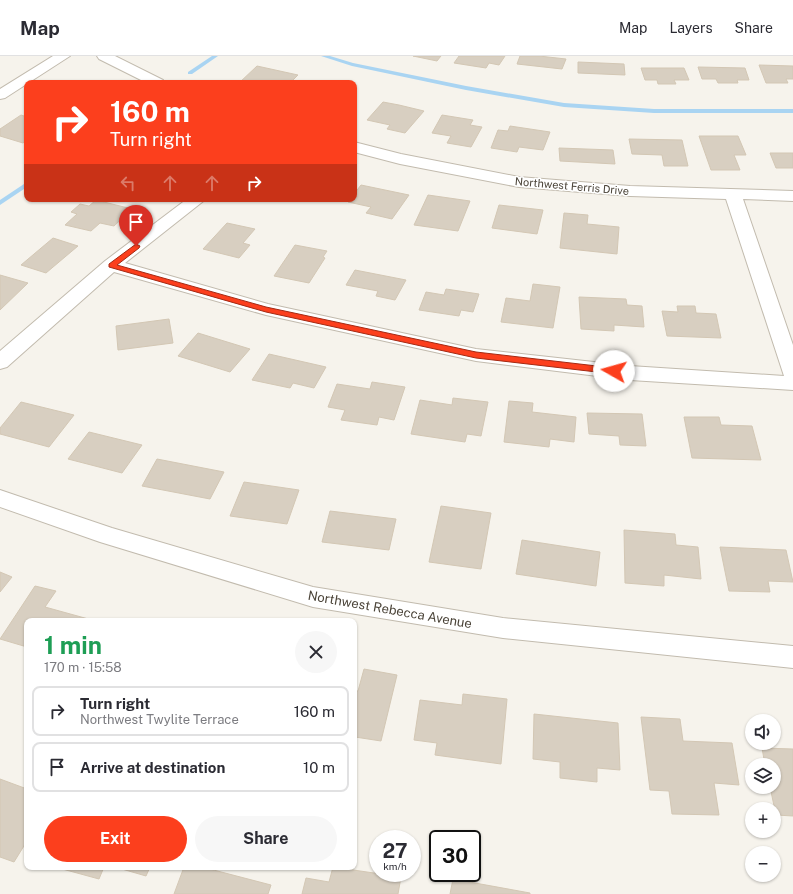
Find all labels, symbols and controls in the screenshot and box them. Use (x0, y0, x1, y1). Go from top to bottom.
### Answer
text: Map (20, 17, 60, 39)
text: Map (619, 20, 647, 36)
text: Layers (669, 20, 713, 36)
text: Share (735, 20, 773, 36)
text: 160 m (110, 95, 190, 128)
icon: right (44, 96, 96, 148)
text: Turn right (110, 129, 192, 150)
icon: left (117, 172, 139, 194)
icon: ahead (159, 172, 181, 194)
icon: ahead (201, 172, 223, 194)
icon: right (243, 172, 265, 194)
street label: Northwest Ferris Drive (514, 175, 630, 197)
pin (119, 205, 153, 246)
icon: arrive (125, 211, 147, 233)
position arrow (593, 350, 635, 392)
street label: Northwest Rebecca Avenue (307, 588, 473, 631)
text: 1 min (44, 631, 102, 659)
button: close (295, 631, 337, 673)
text: 170 m · 15:58 (44, 660, 122, 675)
text: Turn right (80, 695, 150, 712)
icon: right (46, 700, 68, 722)
text: 160 m (294, 703, 335, 720)
text: Northwest Twylite Terrace (80, 712, 239, 727)
map controls (745, 714, 781, 882)
button: sound (745, 714, 781, 750)
icon: arrive (46, 756, 68, 778)
button: layers (745, 758, 781, 794)
text: Arrive at destination (80, 759, 225, 776)
text: 10 m (303, 759, 335, 776)
button: + (745, 802, 781, 838)
button: Exit (44, 816, 187, 862)
button: Share (195, 816, 337, 862)
speed limit sign: 30 (429, 830, 481, 882)
text: 27 (382, 839, 408, 863)
button: − (745, 846, 781, 882)
text: km/h (383, 860, 407, 872)

